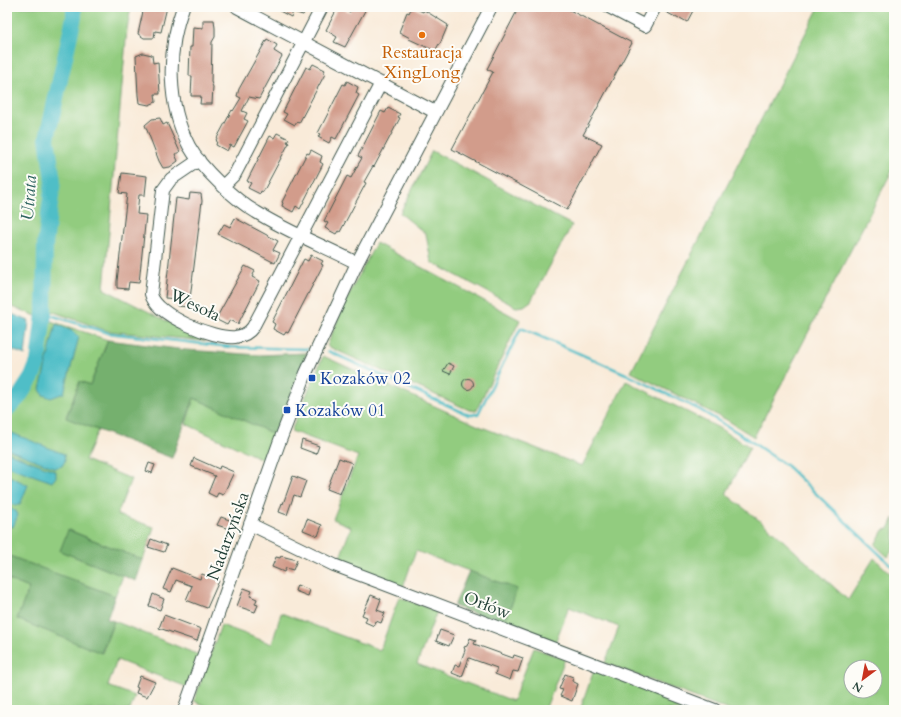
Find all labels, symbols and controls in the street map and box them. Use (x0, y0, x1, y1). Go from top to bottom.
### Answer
marker: Restauracja XingLong (417, 30, 427, 40)
place label: Restauracja XingLong (382, 41, 463, 84)
water label: Utrata (15, 174, 43, 222)
street label: Wesoła (165, 283, 225, 327)
place label: Kozaków 02 (320, 367, 411, 390)
marker: Kozaków 02 (307, 373, 317, 383)
place label: Kozaków 01 (295, 399, 386, 422)
marker: Kozaków 01 (282, 405, 292, 415)
street label: Nadarzyńska (201, 488, 255, 584)
street label: Orłów (460, 586, 514, 625)
north arrow (843, 659, 883, 699)
text: N (850, 678, 866, 696)

